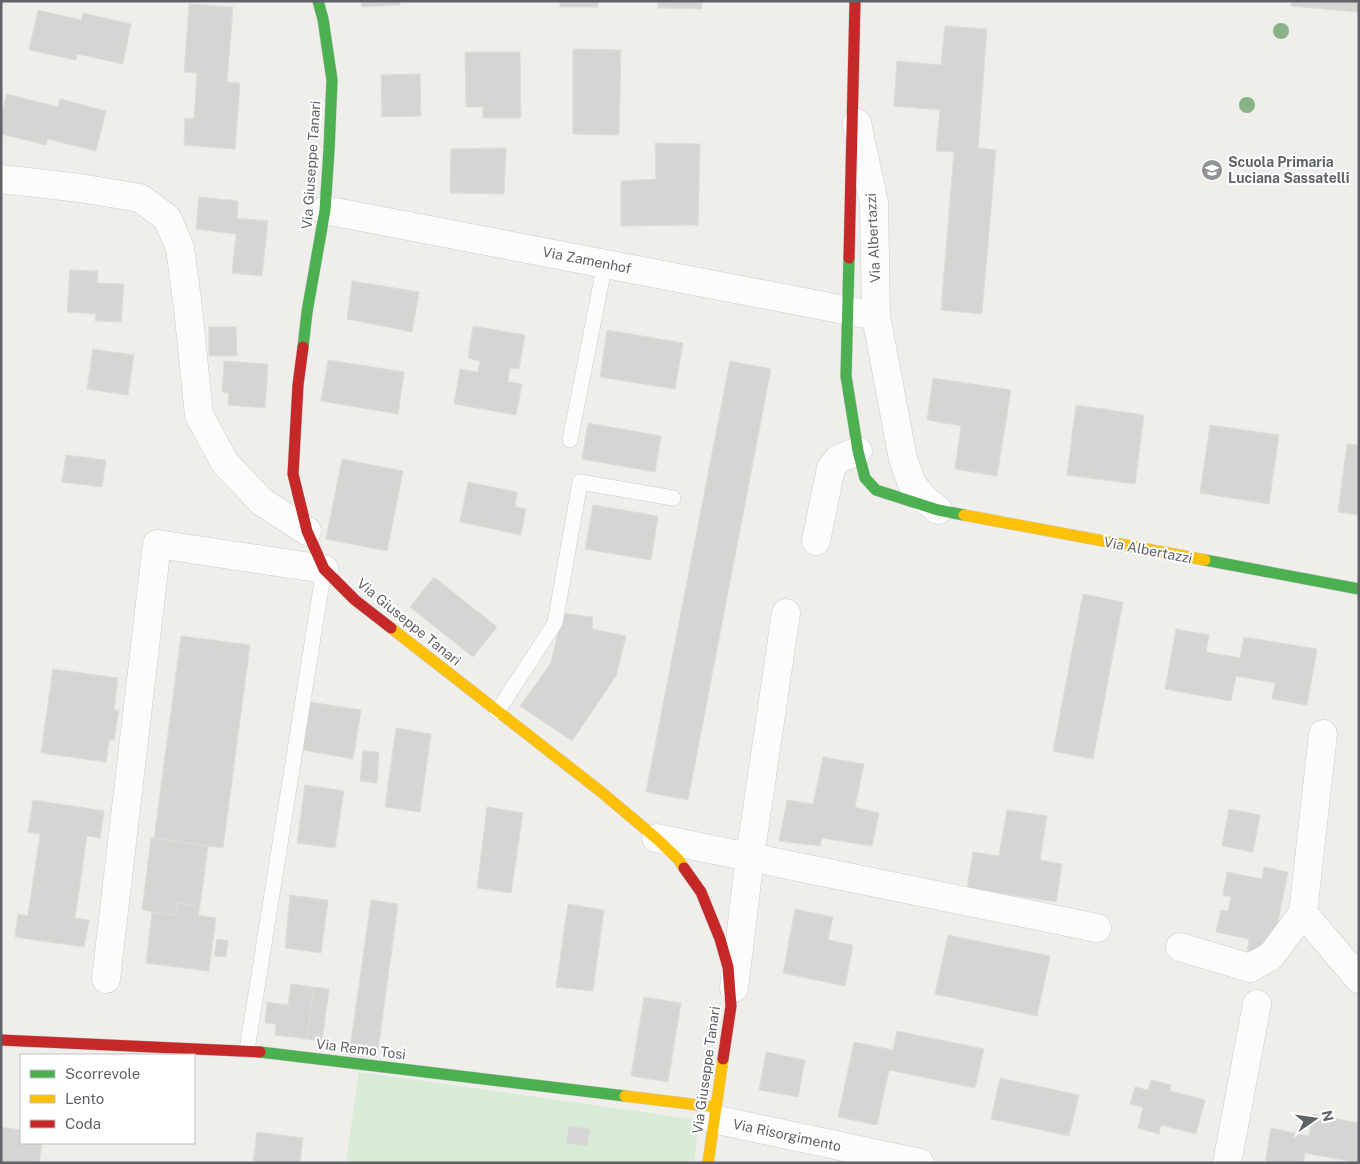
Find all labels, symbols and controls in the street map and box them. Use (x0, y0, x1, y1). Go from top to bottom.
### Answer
street label: Via Giuseppe Tanari (299, 100, 323, 230)
place label: Scuola Primaria Luciana Sassatelli (1228, 154, 1349, 186)
school or university icon: Scuola Primaria Luciana Sassatelli (1200, 158, 1224, 182)
street label: Via Albertazzi (863, 193, 883, 283)
street label: Via Zamenhof (541, 244, 633, 277)
street label: Via Albertazzi (1102, 534, 1194, 566)
street label: Via Giuseppe Tanari (354, 575, 464, 669)
street label: Via Giuseppe Tanari (689, 1005, 723, 1135)
street label: Via Remo Tosi (315, 1036, 407, 1062)
legend (20, 1054, 195, 1144)
text: Scorrevole (65, 1065, 140, 1082)
text: Lento (65, 1090, 104, 1107)
north arrow (1290, 1094, 1340, 1144)
text: N (1319, 1109, 1337, 1123)
text: Coda (65, 1115, 101, 1132)
street label: Via Risorgimento (731, 1116, 843, 1154)

